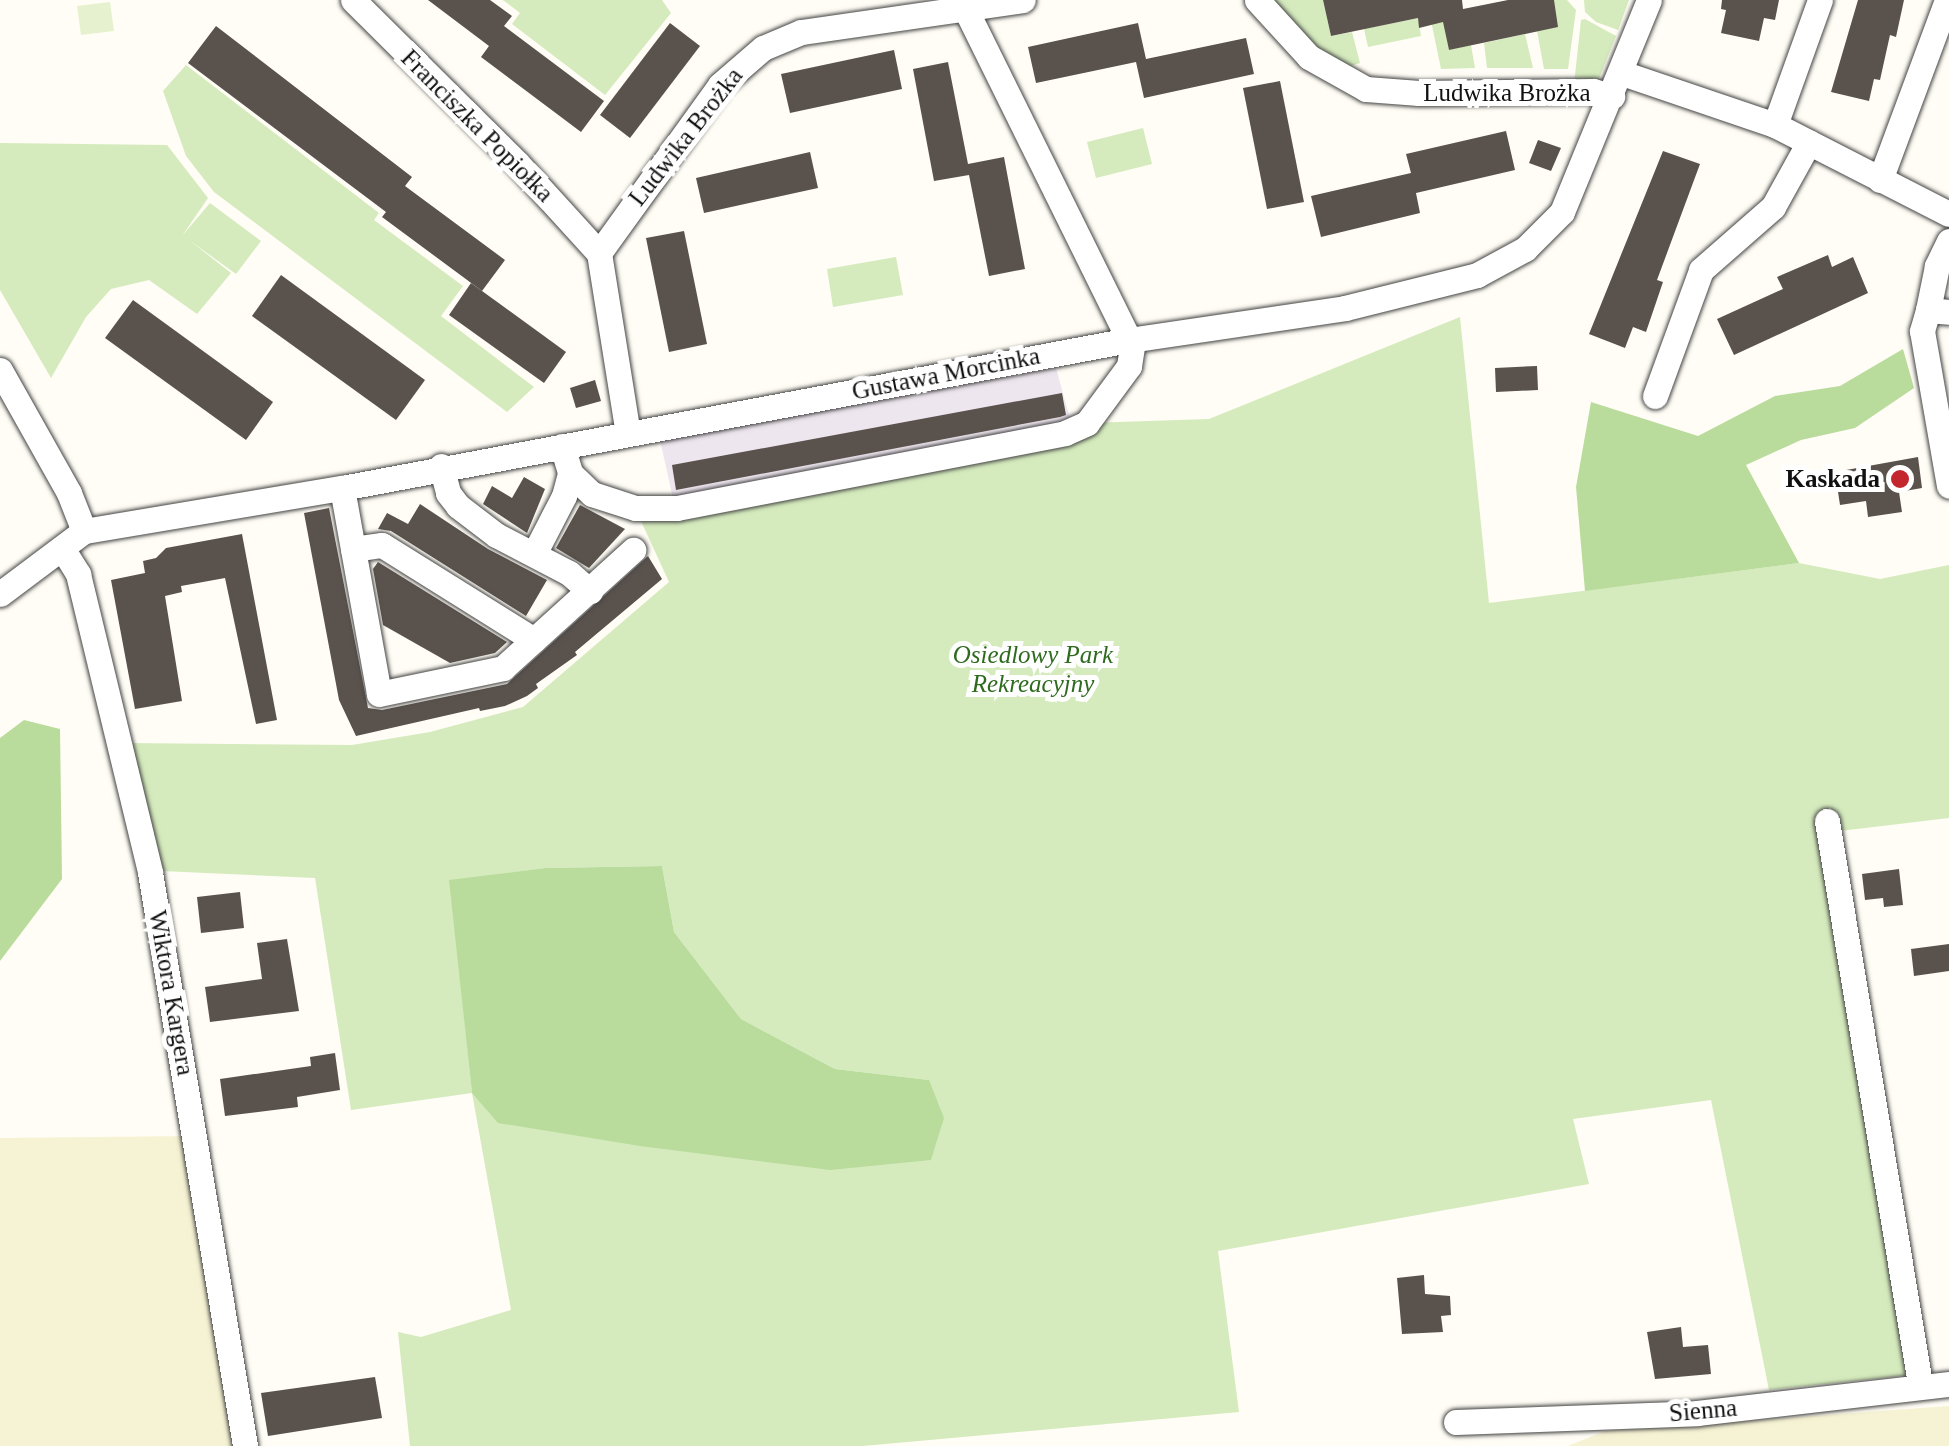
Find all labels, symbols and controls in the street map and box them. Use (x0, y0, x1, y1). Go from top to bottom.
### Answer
street label: Franciszka Popiołka (394, 43, 560, 209)
street label: Ludwika Brożka (623, 62, 749, 212)
street label: Ludwika Brożka (1423, 78, 1591, 108)
street label: Gustawa Morcinka (849, 341, 1043, 407)
place label: Kaskada (1786, 464, 1880, 494)
marker: Kaskada (1889, 468, 1911, 490)
park label: Osiedlowy Park Rekreacyjny (953, 641, 1113, 700)
street label: Wiktora Kargera (142, 908, 200, 1078)
street label: Sienna (1668, 1393, 1738, 1429)

